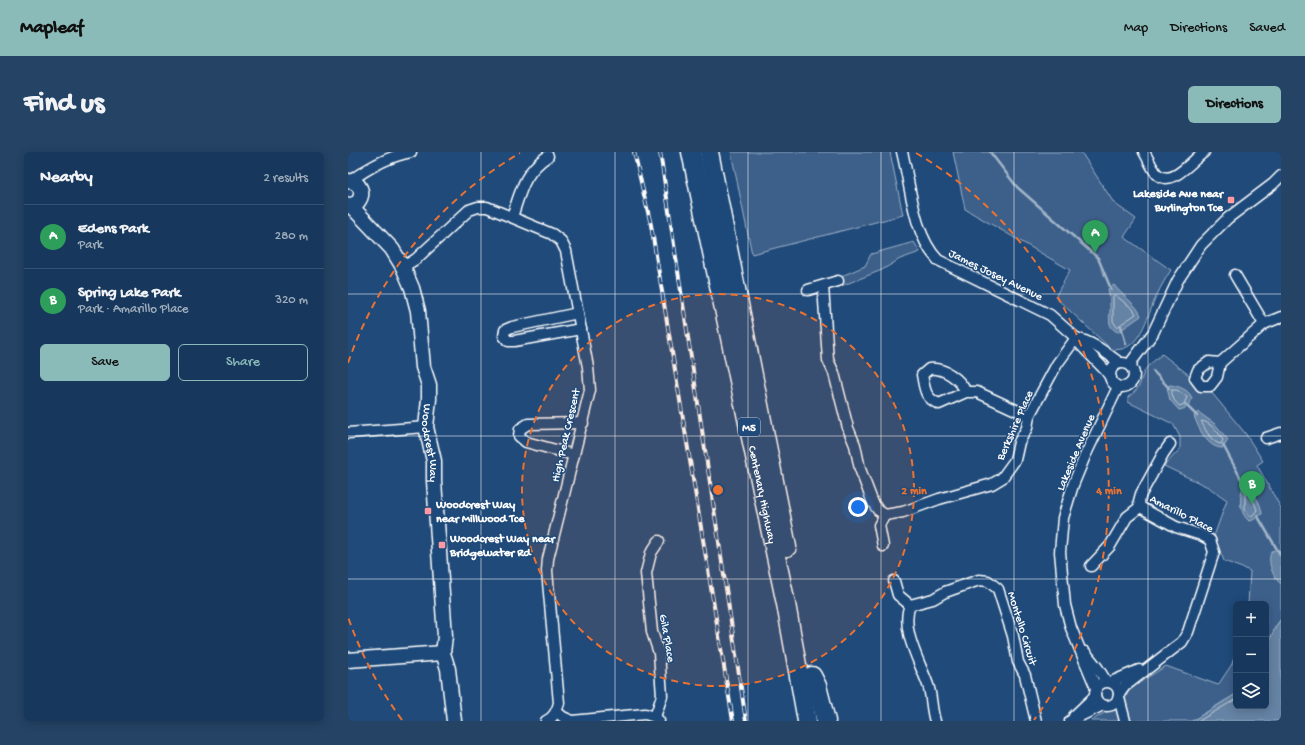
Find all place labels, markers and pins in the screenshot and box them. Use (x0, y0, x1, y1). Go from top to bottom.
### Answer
place label: Lakeside Ave near Burlington Tce (1133, 188, 1225, 216)
marker: Lakeside Ave near Burlington Tce (1226, 195, 1236, 205)
pin: A (1082, 220, 1108, 253)
pin: B (1239, 471, 1265, 504)
centre of rings (711, 483, 725, 497)
place label: Woodcrest Way near Millwood Tce (435, 499, 525, 527)
marker: Woodcrest Way near Millwood Tce (423, 506, 433, 516)
place label: Woodcrest Way near Bridgewater Rd (449, 533, 557, 561)
marker: Woodcrest Way near Bridgewater Rd (437, 540, 447, 550)

